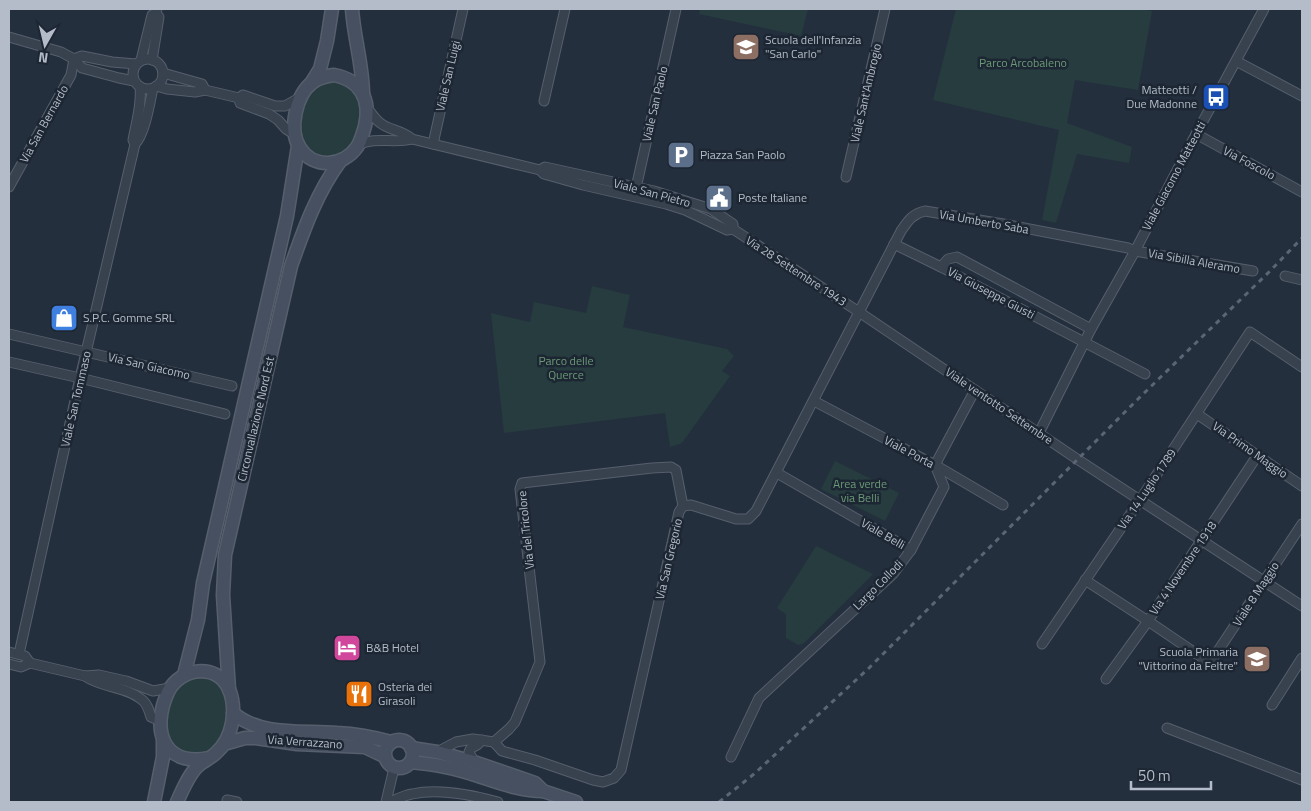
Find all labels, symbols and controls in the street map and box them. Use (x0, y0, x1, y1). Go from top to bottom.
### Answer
north arrow (20, 20, 70, 70)
place label: Scuola dell'Infanzia "San Carlo" (765, 30, 861, 63)
school or university icon: Scuola dell'Infanzia "San Carlo" (731, 32, 761, 62)
street label: Viale San Luigi (430, 39, 465, 113)
street label: Viale Sant'Ambrogio (845, 41, 886, 144)
text: N (37, 47, 49, 69)
park label: Parco Arcobaleno (979, 53, 1067, 72)
street label: Viale San Paolo (637, 64, 672, 144)
place label: Matteotti / Due Madonne (1126, 80, 1197, 113)
street label: Via San Bernardo (14, 81, 73, 166)
bus stop icon: Matteotti / Due Madonne (1201, 82, 1231, 112)
street label: Viale Giacomo Matteotti (1137, 118, 1210, 234)
parking icon: Piazza San Paolo (666, 140, 696, 170)
street label: Via Foscolo (1220, 141, 1279, 184)
place label: Piazza San Paolo (700, 145, 785, 164)
street label: Viale San Pietro (611, 173, 693, 212)
public building icon: Poste Italiane (704, 183, 734, 213)
place label: Poste Italiane (738, 188, 807, 207)
street label: Via Umberto Saba (938, 204, 1030, 239)
street label: Via 28 Settembre 1943 (742, 231, 851, 310)
street label: Via Sibilla Aleramo (1147, 243, 1242, 278)
street label: Via Giuseppe Giusti (944, 262, 1038, 324)
shop icon: S.P.C. Gomme SRL (49, 303, 79, 333)
place label: S.P.C. Gomme SRL (83, 308, 175, 327)
street label: Via San Giacomo (106, 347, 192, 384)
street label: Viale San Tommaso (55, 349, 96, 449)
park label: Parco delle Querce (538, 351, 594, 384)
street label: Circonvallazione Nord Est (232, 354, 279, 483)
street label: Viale ventotto Settembre (941, 362, 1057, 449)
street label: Via Primo Maggio (1209, 416, 1292, 483)
street label: Viale Porta (881, 430, 938, 473)
street label: Via 14 Luglio 1789 (1112, 444, 1181, 533)
park label: Area verde via Belli (833, 474, 887, 507)
street label: Via del Tricolore (512, 490, 539, 570)
street label: Viale Belli (857, 513, 909, 554)
street label: Via San Gregorio (650, 516, 687, 601)
street label: Via 4 Novembre 1918 (1144, 517, 1221, 618)
street label: Largo Collodi (848, 555, 907, 614)
street label: Viale 8 Maggio (1227, 558, 1284, 630)
hotel icon: B&B Hotel (332, 633, 362, 663)
place label: B&B Hotel (366, 638, 419, 657)
place label: Scuola Primaria "Vittorino da Feltre" (1138, 642, 1238, 675)
school or university icon: Scuola Primaria "Vittorino da Feltre" (1242, 644, 1272, 674)
place label: Osteria dei Girasoli (378, 677, 432, 710)
restaurant icon: Osteria dei Girasoli (344, 679, 374, 709)
street label: Via Verrazzano (267, 729, 343, 754)
scale bar (1131, 758, 1211, 790)
text: 50 m (1138, 764, 1171, 787)

